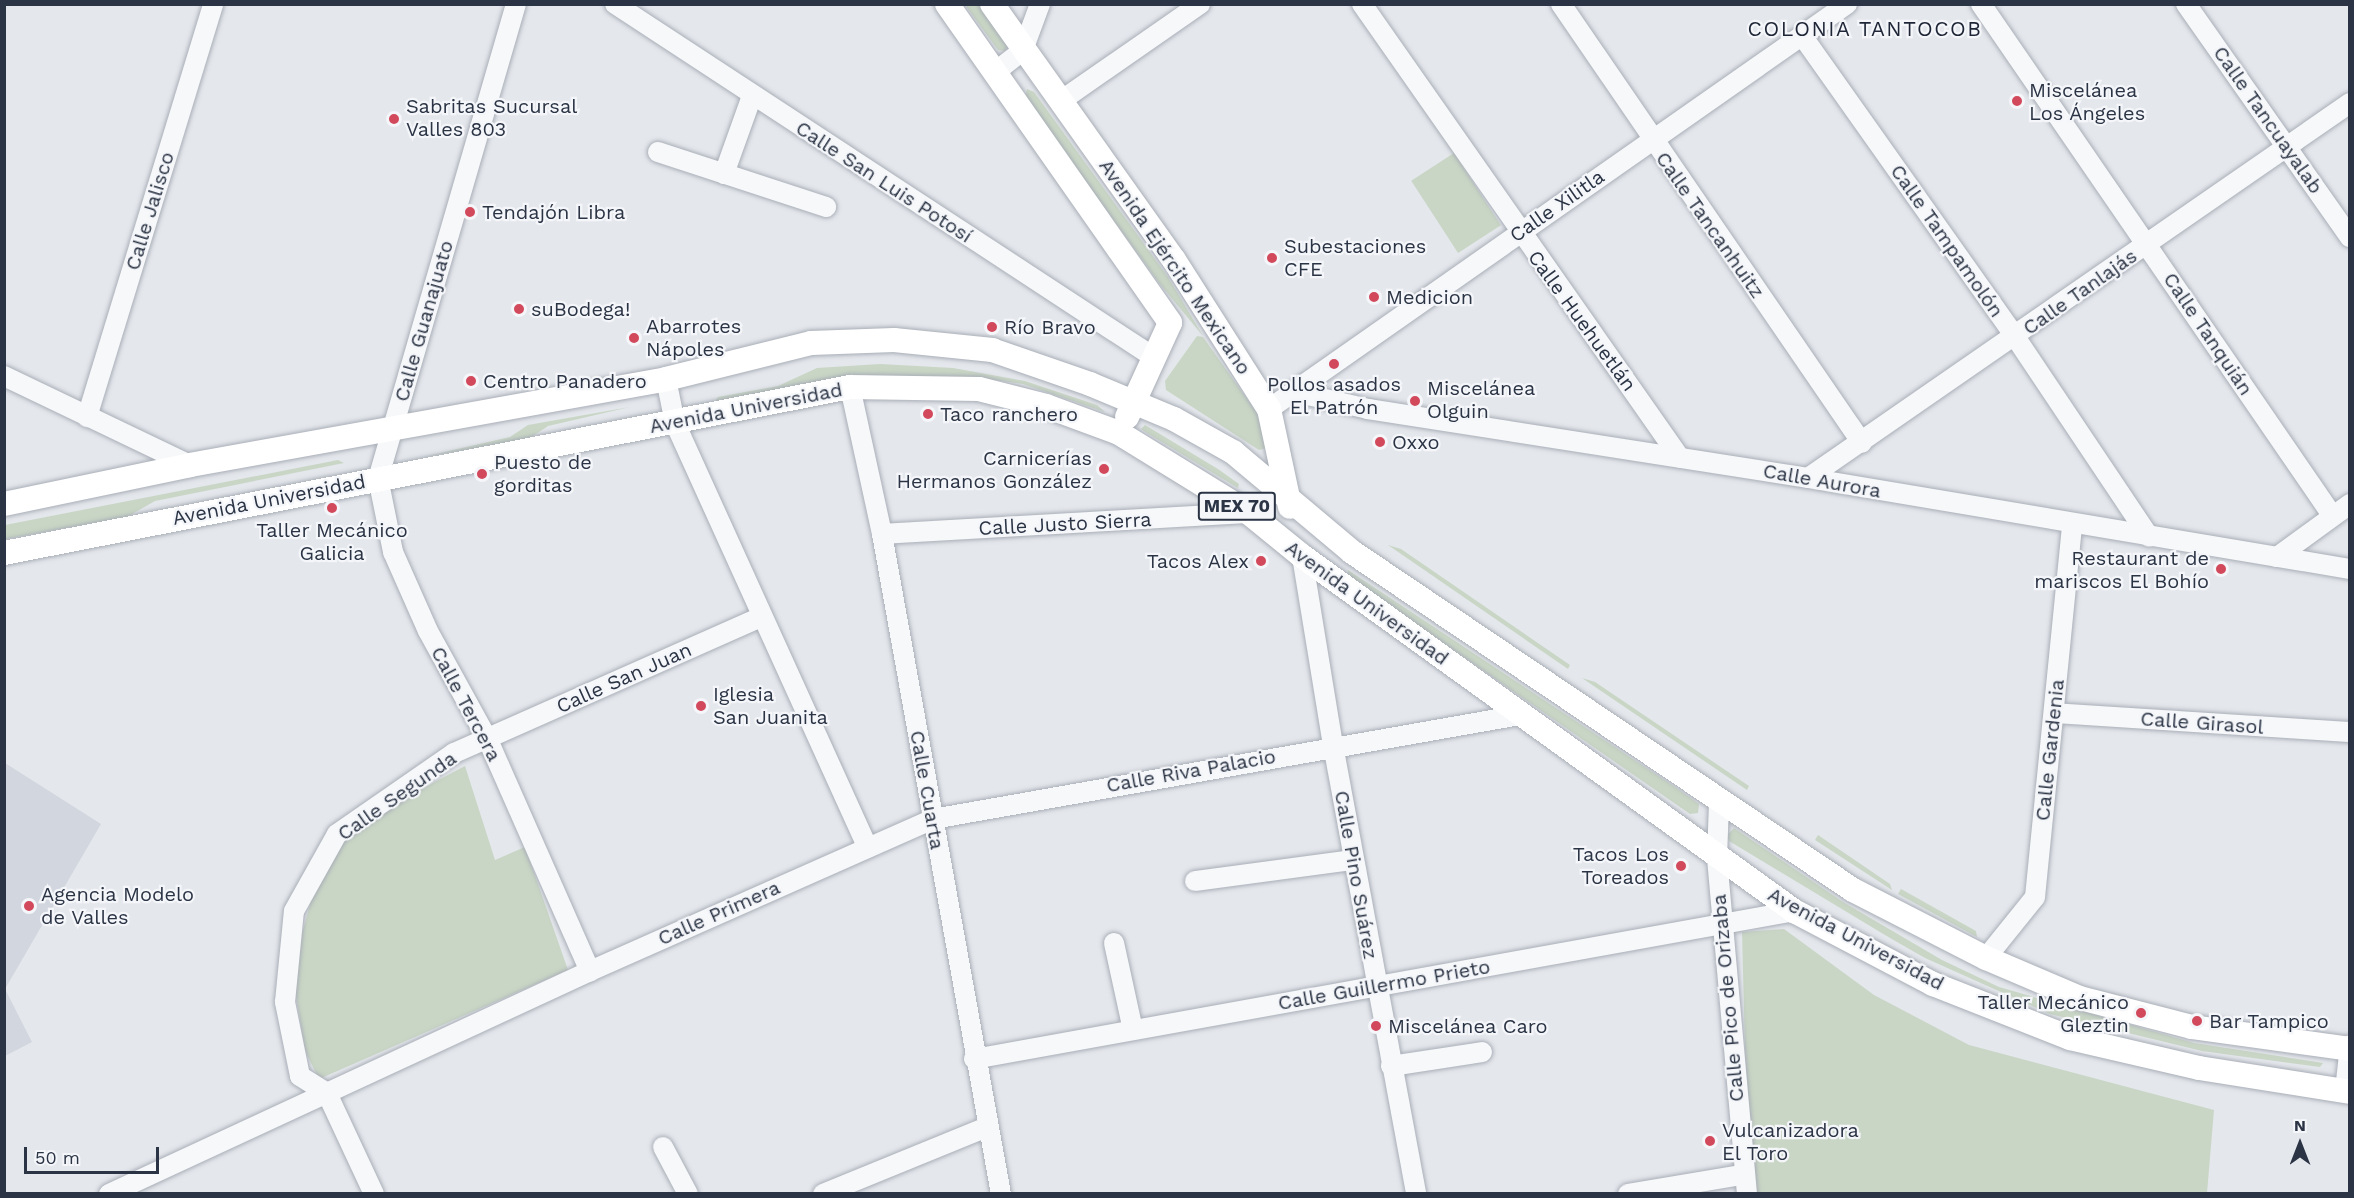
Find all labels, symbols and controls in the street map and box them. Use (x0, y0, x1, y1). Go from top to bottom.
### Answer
district label: COLONIA TANTOCOB (1747, 16, 1983, 42)
street label: Calle Tancuayalab (2208, 41, 2328, 199)
place label: Miscelánea Los Ángeles (2029, 78, 2146, 125)
marker: Miscelánea Los Ángeles (2010, 94, 2024, 108)
place label: Sabritas Sucursal Valles 803 (406, 95, 577, 142)
marker: Sabritas Sucursal Valles 803 (387, 112, 401, 126)
street label: Calle San Luis Potosí (791, 116, 977, 248)
street label: Calle Tancanhuitz (1650, 147, 1770, 303)
street label: Calle Jalisco (121, 149, 179, 273)
street label: Avenida Ejército Mexicano (1094, 155, 1256, 379)
street label: Calle Tampamolón (1885, 160, 2009, 322)
street label: Calle Xilitla (1505, 165, 1609, 247)
place label: Tendajón Libra (482, 200, 625, 224)
marker: Tendajón Libra (463, 205, 477, 219)
place label: Subestaciones CFE (1284, 234, 1426, 281)
street label: Calle Guanajuato (390, 238, 458, 404)
street label: Calle Tanlajás (2018, 244, 2142, 340)
street label: Calle Huehuetlán (1523, 246, 1641, 396)
marker: Subestaciones CFE (1265, 251, 1279, 265)
street label: Calle Tanquián (2158, 268, 2258, 400)
place label: Medicion (1386, 285, 1473, 309)
marker: Medicion (1367, 290, 1381, 304)
place label: suBodega! (531, 297, 630, 321)
marker: suBodega! (512, 302, 526, 316)
place label: Abarrotes Nápoles (646, 314, 741, 361)
place label: Río Bravo (1004, 315, 1096, 339)
marker: Río Bravo (985, 320, 999, 334)
marker: Abarrotes Nápoles (627, 331, 641, 345)
marker: Pollos asados El Patrón (1327, 357, 1341, 371)
place label: Centro Panadero (483, 369, 647, 393)
place label: Pollos asados El Patrón (1267, 373, 1401, 420)
marker: Centro Panadero (464, 374, 478, 388)
street label: Avenida Universidad (647, 377, 845, 439)
place label: Miscelánea Olguin (1427, 377, 1535, 424)
marker: Miscelánea Olguin (1408, 394, 1422, 408)
place label: Taco ranchero (940, 402, 1078, 426)
marker: Taco ranchero (921, 407, 935, 421)
place label: Oxxo (1392, 430, 1440, 454)
marker: Oxxo (1373, 435, 1387, 449)
place label: Carnicerías Hermanos González (896, 446, 1092, 493)
place label: Puesto de gorditas (494, 450, 592, 497)
street label: Calle Aurora (1761, 459, 1883, 503)
marker: Carnicerías Hermanos González (1097, 462, 1111, 476)
marker: Puesto de gorditas (475, 467, 489, 481)
street label: Avenida Universidad (170, 469, 368, 531)
road number: MEX 70 (1196, 491, 1278, 521)
marker: Taller Mecánico Galicia (325, 501, 339, 515)
street label: Calle Justo Sierra (978, 507, 1152, 541)
place label: Taller Mecánico Galicia (256, 518, 408, 565)
street label: Avenida Universidad (1280, 536, 1454, 670)
place label: Restaurant de mariscos El Bohío (2034, 546, 2209, 593)
place label: Tacos Alex (1146, 549, 1249, 573)
marker: Tacos Alex (1254, 554, 1268, 568)
marker: Restaurant de mariscos El Bohío (2214, 562, 2228, 576)
street label: Calle San Juan (552, 637, 696, 719)
street label: Calle Tercera (426, 642, 506, 766)
street label: Calle Gardenia (2031, 678, 2069, 822)
place label: Iglesia San Juanita (713, 682, 828, 729)
marker: Iglesia San Juanita (694, 699, 708, 713)
street label: Calle Girasol (2140, 707, 2264, 739)
street label: Calle Cuarta (905, 729, 949, 851)
street label: Calle Riva Palacio (1104, 744, 1278, 798)
street label: Calle Segunda (333, 746, 461, 846)
street label: Calle Pino Suárez (1329, 789, 1383, 961)
place label: Tacos Los Toreados (1573, 843, 1669, 890)
marker: Tacos Los Toreados (1674, 859, 1688, 873)
street label: Calle Primera (654, 875, 784, 951)
place label: Agencia Modelo de Valles (41, 882, 195, 929)
street label: Avenida Universidad (1764, 882, 1948, 996)
street label: Calle Pico de Orizaba (1707, 893, 1749, 1103)
marker: Agencia Modelo de Valles (22, 899, 36, 913)
street label: Calle Guillermo Prieto (1276, 955, 1492, 1015)
place label: Taller Mecánico Gleztin (1977, 990, 2129, 1037)
marker: Taller Mecánico Gleztin (2134, 1006, 2148, 1020)
place label: Bar Tampico (2209, 1009, 2330, 1033)
place label: Miscelánea Caro (1388, 1014, 1548, 1038)
marker: Bar Tampico (2190, 1014, 2204, 1028)
marker: Miscelánea Caro (1369, 1019, 1383, 1033)
north arrow (2270, 1114, 2330, 1174)
text: N (2294, 1116, 2306, 1135)
place label: Vulcanizadora El Toro (1722, 1118, 1859, 1165)
marker: Vulcanizadora El Toro (1703, 1134, 1717, 1148)
scale bar (27, 1135, 162, 1173)
text: 50 m (35, 1147, 80, 1168)

